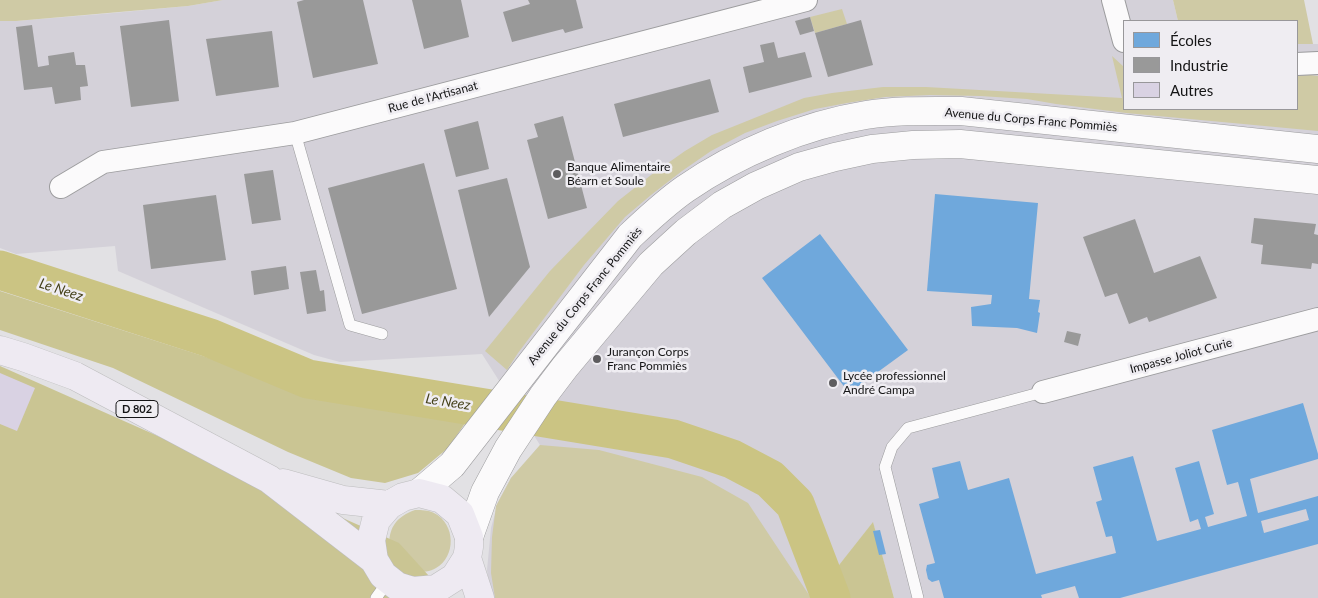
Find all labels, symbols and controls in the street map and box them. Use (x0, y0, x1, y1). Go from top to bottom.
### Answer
legend (1123, 20, 1298, 110)
text: Écoles (1170, 31, 1212, 49)
text: Industrie (1170, 56, 1228, 74)
street label: Rue de l'Artisanat (387, 78, 479, 116)
text: Autres (1170, 81, 1213, 99)
street label: Avenue du Corps Franc Pommiès (944, 105, 1118, 135)
place label: Banque Alimentaire Béarn et Soule (567, 160, 670, 188)
marker: Banque Alimentaire Béarn et Soule (551, 168, 563, 180)
street label: Avenue du Corps Franc Pommiès (525, 224, 645, 368)
water label: Le Neez (37, 275, 85, 305)
street label: Impasse Joliot Curie (1128, 335, 1234, 377)
place label: Jurançon Corps Franc Pommiès (607, 345, 689, 373)
marker: Jurançon Corps Franc Pommiès (591, 353, 603, 365)
place label: Lycée professionnel André Campa (843, 369, 946, 397)
marker: Lycée professionnel André Campa (827, 377, 839, 389)
water label: Le Neez (424, 390, 472, 414)
road number: D 802 (116, 400, 158, 418)

